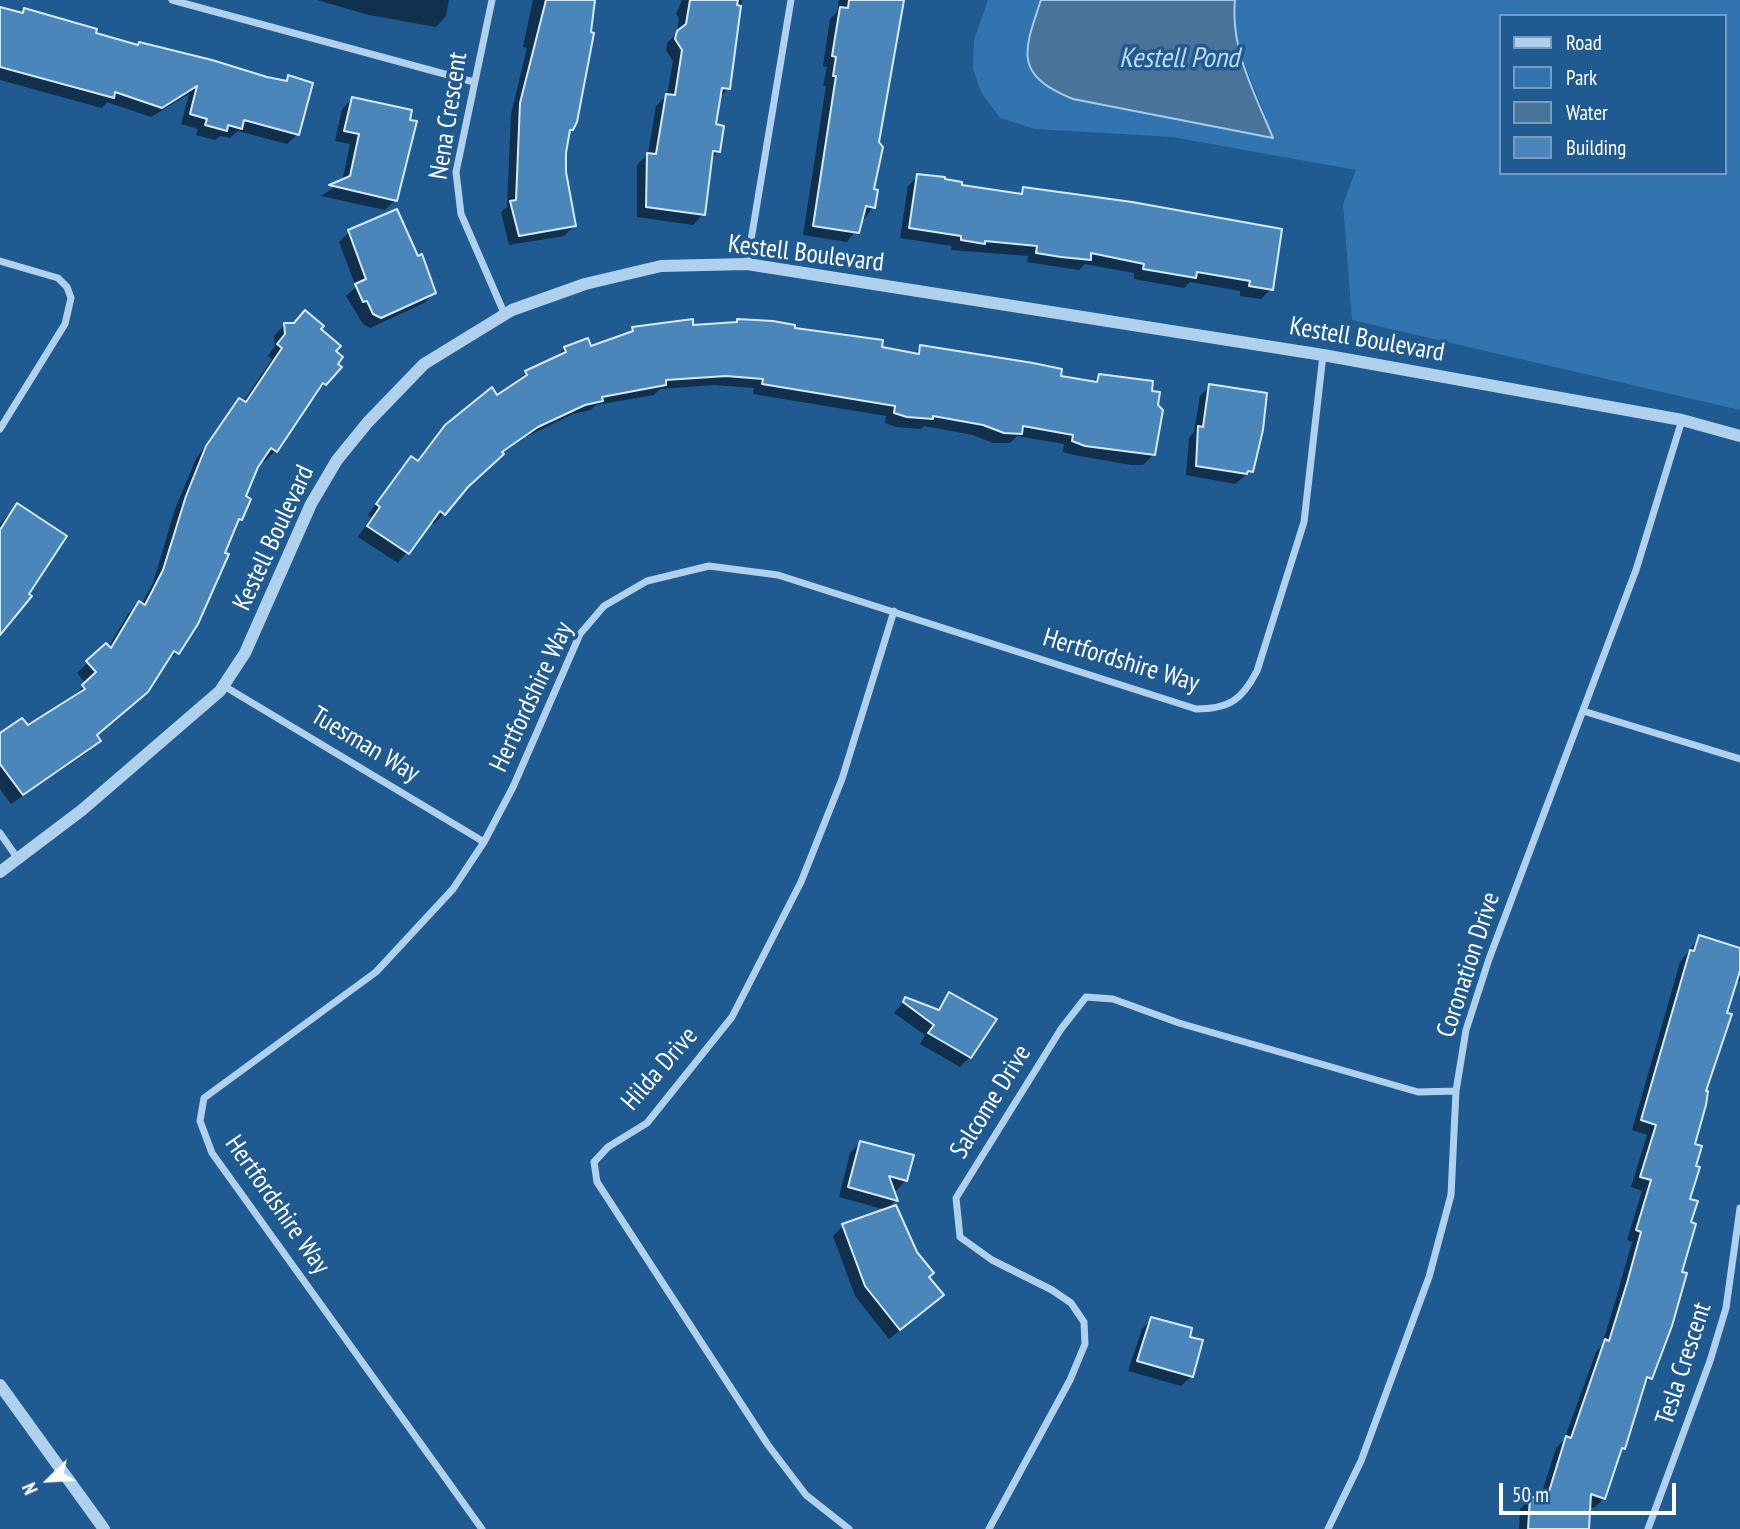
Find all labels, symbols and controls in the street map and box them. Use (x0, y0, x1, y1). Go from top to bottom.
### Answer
legend (1498, 14, 1726, 175)
text: Road (1566, 29, 1602, 56)
water label: Kestell Pond (1119, 42, 1239, 76)
street label: Nena Crescent (424, 50, 474, 182)
text: Park (1566, 64, 1597, 91)
text: Water (1566, 99, 1608, 126)
text: Building (1566, 134, 1626, 161)
street label: Kestell Boulevard (726, 229, 886, 279)
street label: Kestell Boulevard (1287, 311, 1447, 369)
street label: Kestell Boulevard (227, 460, 321, 616)
street label: Hertfordshire Way (484, 617, 580, 777)
street label: Hertfordshire Way (1039, 622, 1203, 700)
street label: Tuesman Way (305, 700, 425, 790)
street label: Coronation Drive (1431, 888, 1507, 1042)
street label: Hilda Drive (615, 1021, 705, 1117)
street label: Salcome Drive (944, 1039, 1038, 1165)
street label: Hertfordshire Way (218, 1130, 336, 1280)
street label: Tesla Crescent (1650, 1299, 1718, 1429)
north arrow (14, 1445, 84, 1515)
scale bar (1502, 1470, 1679, 1514)
text: N (17, 1479, 43, 1498)
text: 50 m (1512, 1481, 1549, 1508)

